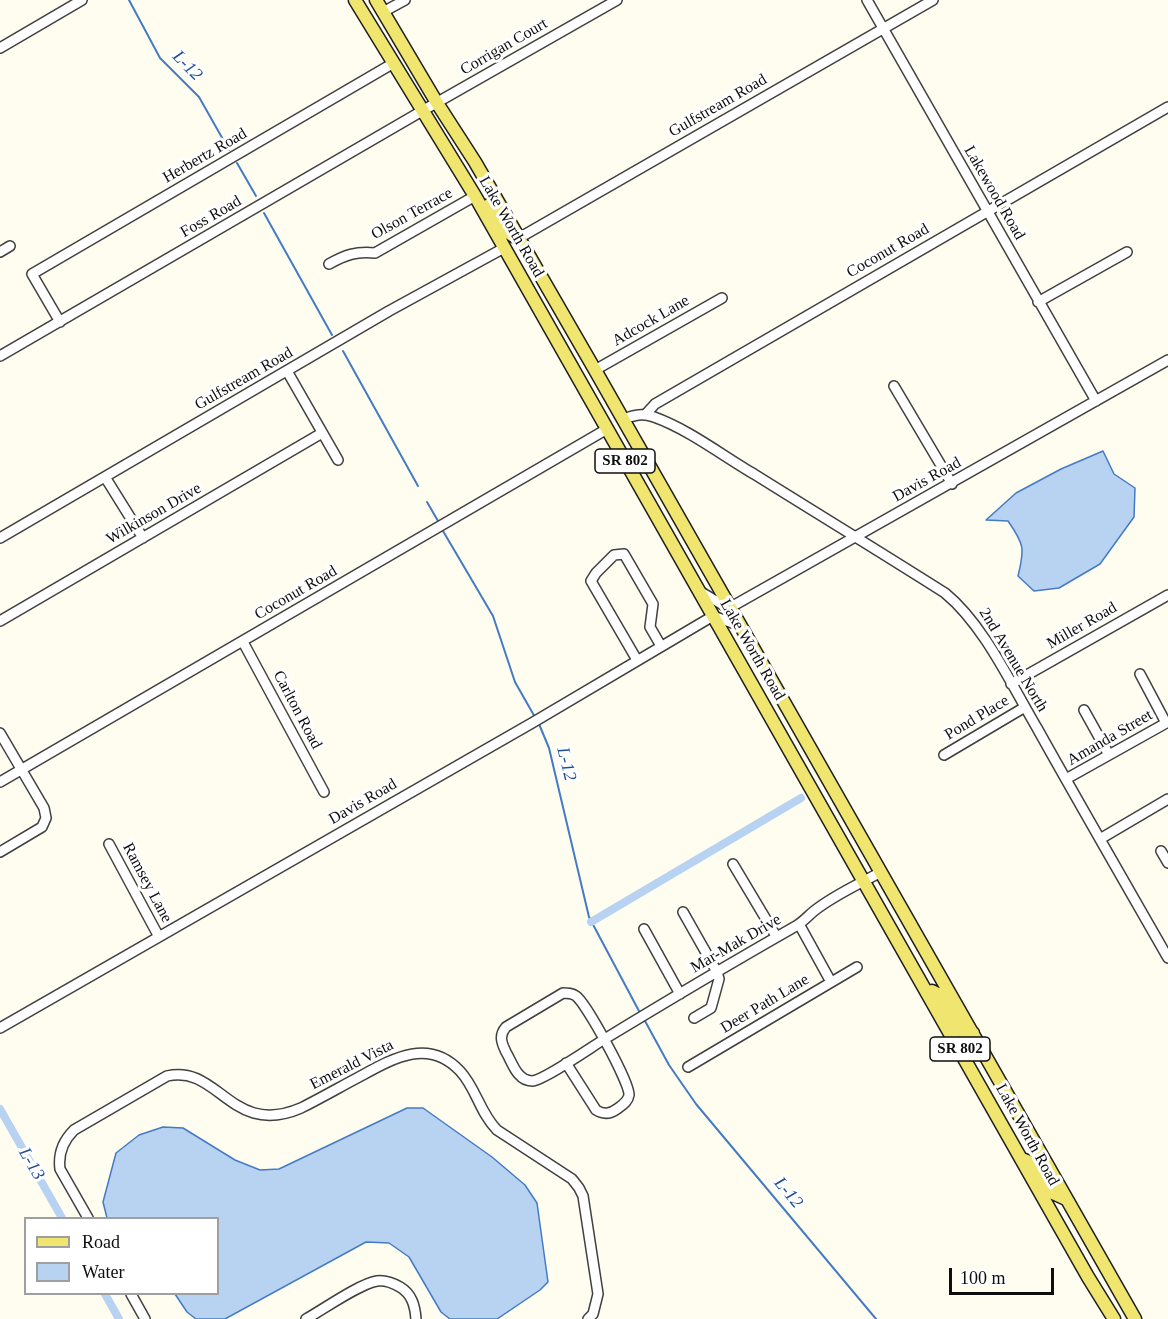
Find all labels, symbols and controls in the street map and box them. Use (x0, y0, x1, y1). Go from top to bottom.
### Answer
street label: Corrigan Court (457, 14, 551, 80)
water label: L-12 (167, 46, 207, 86)
street label: Gulfstream Road (666, 70, 770, 142)
street label: Herbertz Road (160, 124, 250, 188)
street label: Lakewood Road (959, 143, 1029, 243)
street label: Lake Worth Road (474, 173, 548, 281)
street label: Olson Terrace (368, 184, 456, 244)
street label: Foss Road (177, 192, 245, 242)
street label: Coconut Road (843, 220, 933, 282)
street label: Adcock Lane (609, 291, 693, 351)
street label: Gulfstream Road (192, 343, 296, 415)
road number: SR 802 (595, 449, 655, 473)
street label: Davis Road (890, 453, 964, 507)
street label: Wilkinson Drive (103, 479, 205, 549)
street label: Coconut Road (251, 562, 341, 624)
street label: Lake Worth Road (715, 596, 789, 704)
street label: Miller Road (1044, 598, 1120, 654)
street label: 2nd Avenue North (974, 605, 1052, 715)
street label: Carlton Road (268, 668, 326, 752)
street label: Pond Place (941, 691, 1013, 745)
street label: Amanda Street (1064, 706, 1156, 770)
water label: L-12 (551, 745, 581, 783)
street label: Davis Road (326, 775, 400, 829)
street label: Ramsey Lane (118, 840, 176, 926)
street label: Mar-Mak Drive (687, 910, 785, 978)
street label: Deer Path Lane (717, 970, 813, 1038)
street label: Emerald Vista (307, 1036, 397, 1094)
road number: SR 802 (930, 1037, 990, 1061)
street label: Lake Worth Road (991, 1081, 1063, 1189)
water label: L-13 (13, 1144, 49, 1184)
water label: L-12 (769, 1173, 807, 1213)
legend (24, 1217, 219, 1295)
text: Road (82, 1232, 120, 1252)
scale bar (952, 1256, 1057, 1294)
text: Water (82, 1262, 125, 1282)
text: 100 m (960, 1268, 1006, 1288)

